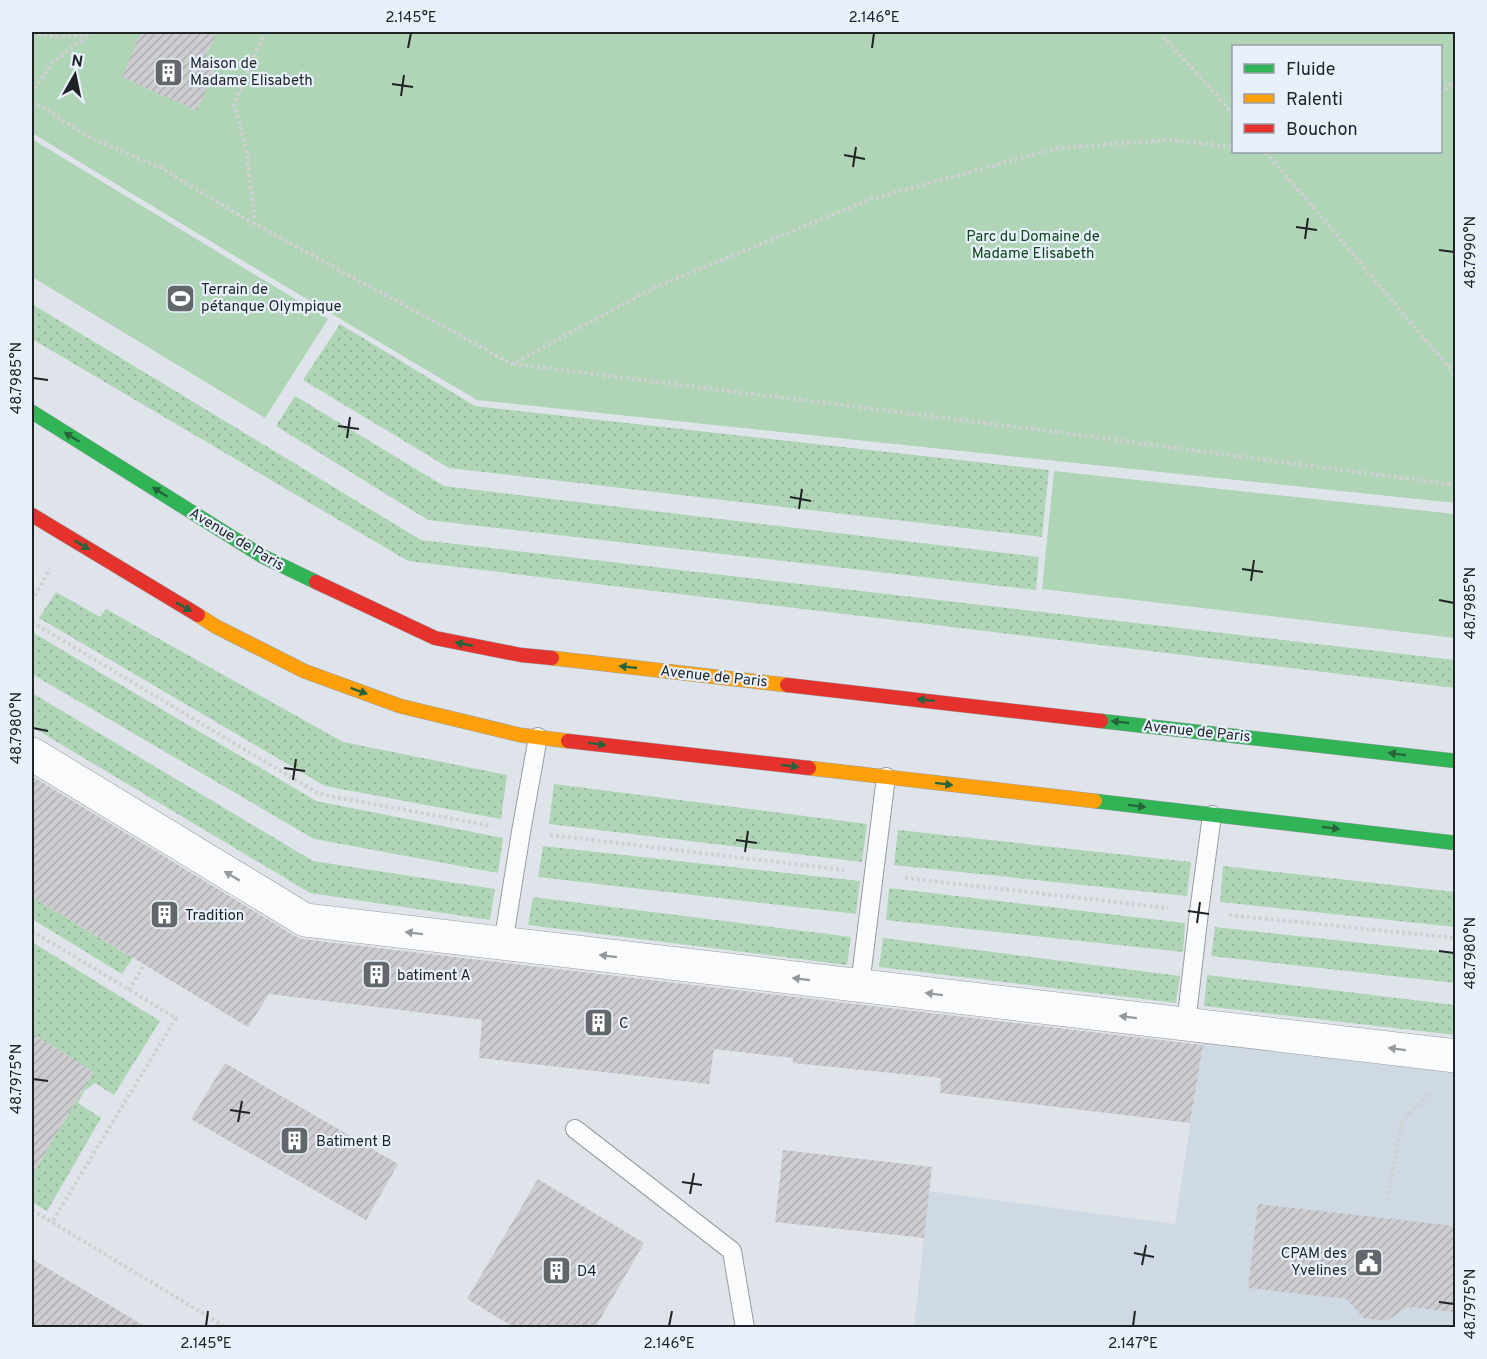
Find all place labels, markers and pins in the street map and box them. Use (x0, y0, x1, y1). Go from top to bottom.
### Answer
place label: Maison de Madame Elisabeth (190, 55, 313, 91)
building icon: Maison de Madame Elisabeth (153, 56, 185, 88)
place label: Terrain de pétanque Olympique (201, 281, 342, 317)
sports icon: Terrain de pétanque Olympique (164, 282, 196, 314)
building icon: Tradition (148, 899, 180, 931)
place label: Tradition (185, 907, 244, 926)
building icon: batiment A (360, 959, 392, 991)
place label: batiment A (397, 967, 471, 986)
building icon: C (582, 1007, 614, 1039)
place label: C (619, 1015, 629, 1034)
building icon: Batiment B (279, 1125, 311, 1157)
place label: Batiment B (316, 1133, 391, 1152)
place label: CPAM des Yvelines (1281, 1245, 1347, 1281)
public building icon: CPAM des Yvelines (1352, 1246, 1384, 1278)
building icon: D4 (540, 1255, 572, 1287)
place label: D4 (577, 1263, 597, 1282)

